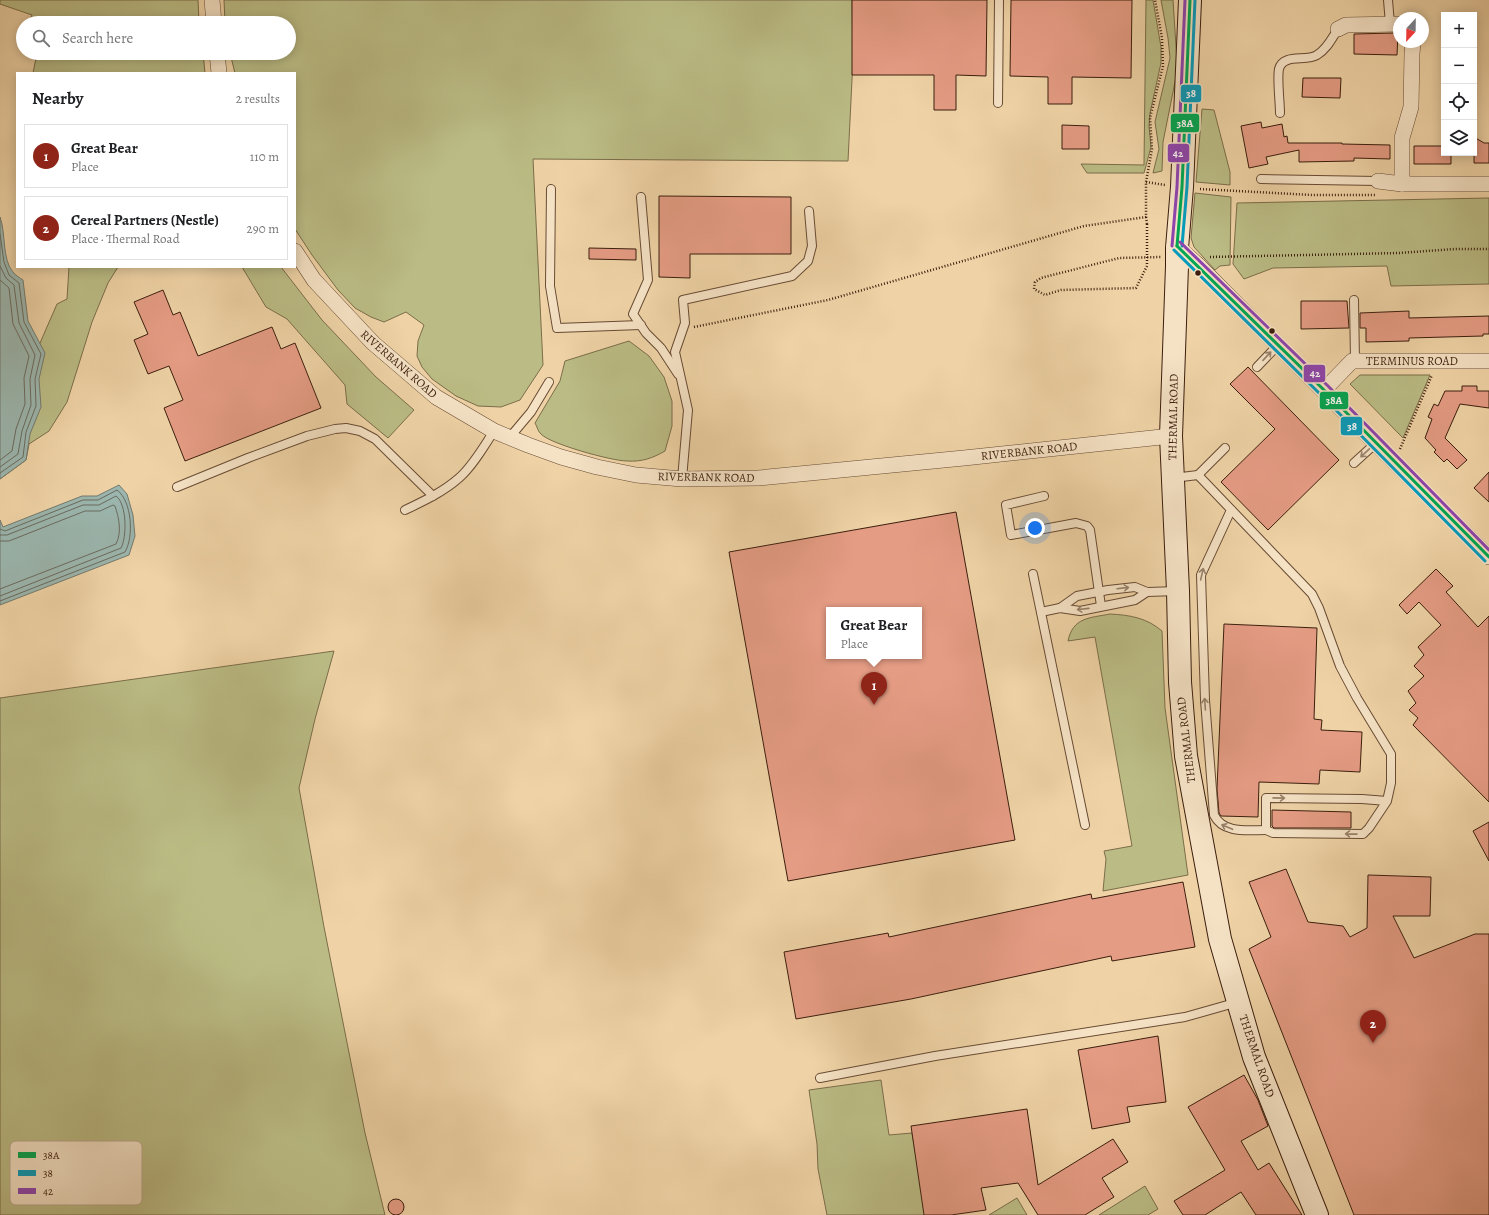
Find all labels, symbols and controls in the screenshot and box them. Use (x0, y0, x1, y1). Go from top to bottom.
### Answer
north arrow (1393, 12, 1429, 48)
map controls (1441, 12, 1477, 156)
button: + (1441, 12, 1477, 48)
search box (16, 16, 296, 60)
icon: search (30, 27, 52, 49)
text: Search here (62, 28, 133, 48)
button: − (1441, 48, 1477, 84)
line badge: 38 (1180, 84, 1202, 103)
button: locate (1441, 84, 1477, 120)
text: 38 (1186, 86, 1196, 101)
text: Nearby (32, 87, 83, 110)
text: 2 results (236, 90, 280, 107)
line badge: 38A (1170, 113, 1200, 133)
text: 38A (1177, 116, 1194, 131)
button: layers (1441, 120, 1477, 156)
text: Great Bear (71, 138, 138, 158)
line badge: 42 (1167, 143, 1190, 163)
text: 42 (1173, 146, 1184, 161)
text: 1 (44, 148, 48, 165)
text: 110 m (250, 148, 279, 165)
text: Place (71, 158, 99, 175)
text: Cereal Partners (Nestle) (71, 210, 219, 230)
text: 2 (43, 220, 49, 237)
text: 290 m (247, 220, 279, 237)
text: Place · Thermal Road (71, 230, 180, 247)
unlabelled marker (1193, 268, 1203, 278)
street label: RIVERBANK ROAD (357, 326, 441, 402)
unlabelled marker (1267, 326, 1277, 336)
one-way arrow (1263, 351, 1272, 361)
street label: TERMINUS ROAD (1366, 353, 1458, 369)
line badge: 42 (1303, 364, 1326, 383)
text: 42 (1310, 366, 1321, 381)
street label: THERMAL ROAD (1164, 374, 1182, 460)
line badge: 38A (1319, 391, 1349, 410)
text: 38A (1326, 393, 1343, 408)
line badge: 38 (1340, 416, 1363, 436)
text: 38 (1347, 419, 1357, 434)
street label: RIVERBANK ROAD (980, 438, 1078, 464)
one-way arrow (1360, 448, 1370, 458)
street label: RIVERBANK ROAD (657, 468, 755, 486)
your location (1025, 518, 1045, 538)
one-way arrow (1199, 568, 1207, 581)
one-way arrow (1116, 585, 1129, 592)
one-way arrow (1077, 606, 1090, 613)
popup (826, 607, 922, 659)
text: Great Bear (841, 615, 907, 635)
text: Place (841, 635, 868, 652)
pin: 1 (861, 672, 887, 705)
street label: THERMAL ROAD (1173, 696, 1199, 784)
one-way arrow (1202, 698, 1209, 711)
one-way arrow (1272, 794, 1285, 802)
one-way arrow (1222, 822, 1234, 830)
one-way arrow (1345, 830, 1358, 838)
pin: 2 (1360, 1010, 1386, 1043)
street label: THERMAL ROAD (1235, 1013, 1279, 1099)
legend (10, 1141, 142, 1205)
text: 38A (43, 1148, 60, 1163)
text: 38 (43, 1166, 53, 1181)
text: 42 (43, 1184, 53, 1199)

